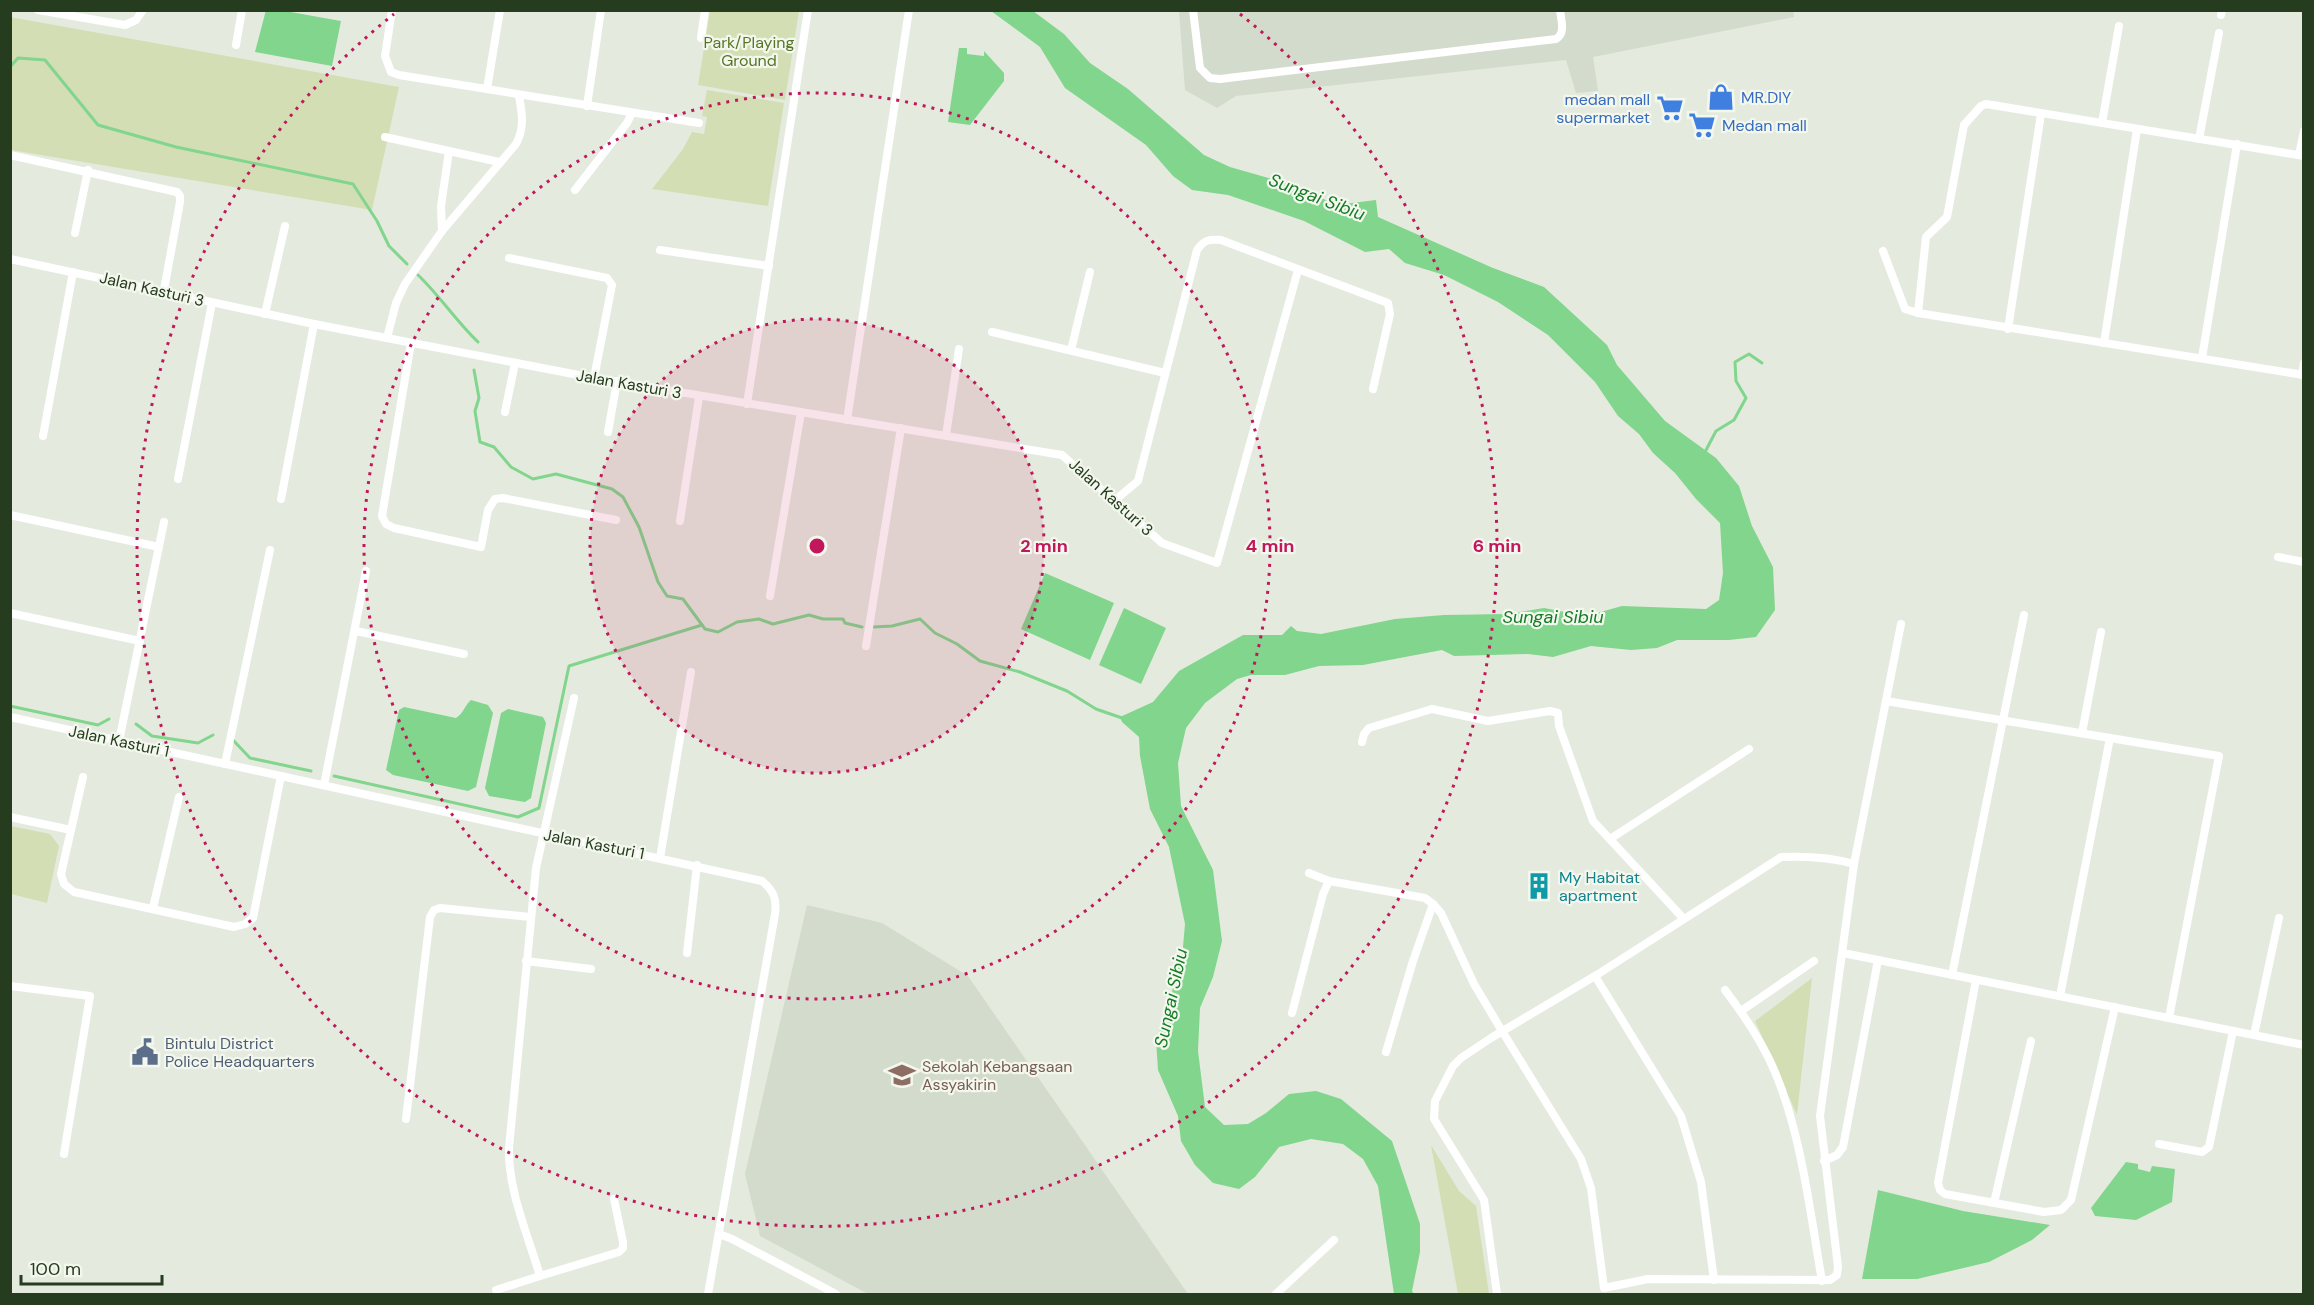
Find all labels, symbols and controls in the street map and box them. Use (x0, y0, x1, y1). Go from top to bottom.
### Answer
park label: Park/Playing Ground (704, 32, 795, 71)
shop icon: MR.DIY (1706, 82, 1736, 112)
place label: MR.DIY (1741, 87, 1791, 108)
place label: medan mall supermarket (1556, 89, 1650, 128)
supermarket icon: medan mall supermarket (1655, 93, 1685, 123)
supermarket icon: Medan mall (1687, 110, 1717, 140)
place label: Medan mall (1722, 115, 1807, 136)
water label: Sungai Sibiu (1265, 168, 1369, 226)
street label: Jalan Kasturi 3 (98, 267, 206, 311)
street label: Jalan Kasturi 3 (575, 364, 683, 404)
street label: Jalan Kasturi 3 (1064, 453, 1158, 541)
text: 2 min (1020, 534, 1068, 558)
text: 4 min (1246, 534, 1294, 558)
text: 6 min (1473, 534, 1521, 558)
centre of rings (807, 536, 827, 556)
water label: Sungai Sibiu (1502, 605, 1604, 629)
street label: Jalan Kasturi 1 (67, 720, 171, 762)
street label: Jalan Kasturi 1 (542, 824, 646, 864)
place label: My Habitat apartment (1559, 867, 1640, 906)
building icon: My Habitat apartment (1524, 871, 1554, 901)
water label: Sungai Sibiu (1149, 946, 1193, 1050)
place label: Bintulu District Police Headquarters (165, 1033, 315, 1072)
public building icon: Bintulu District Police Headquarters (130, 1037, 160, 1067)
place label: Sekolah Kebangsaan Assyakirin (922, 1056, 1072, 1095)
school or university icon: Sekolah Kebangsaan Assyakirin (887, 1060, 917, 1090)
scale bar (21, 1248, 162, 1286)
text: 100 m (30, 1257, 81, 1281)

